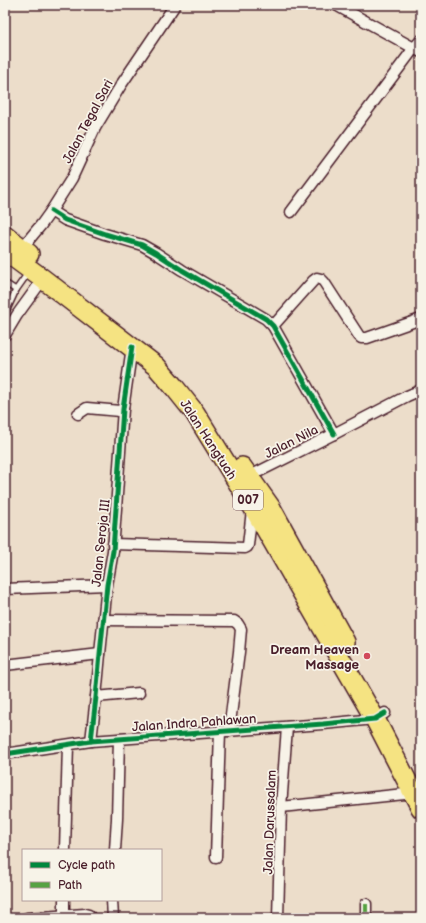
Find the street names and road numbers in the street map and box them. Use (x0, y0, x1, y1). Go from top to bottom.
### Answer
street label: Jalan Tegal Sari (59, 77, 117, 166)
street label: Jalan Hangtuah (176, 396, 240, 483)
street label: Jalan Nila (262, 422, 321, 462)
road number: 007 (233, 490, 263, 510)
street label: Jalan Seroja III (88, 499, 114, 588)
street label: Jalan Indra Pahlawan (131, 711, 257, 735)
street label: Jalan Darussalam (260, 769, 280, 875)

